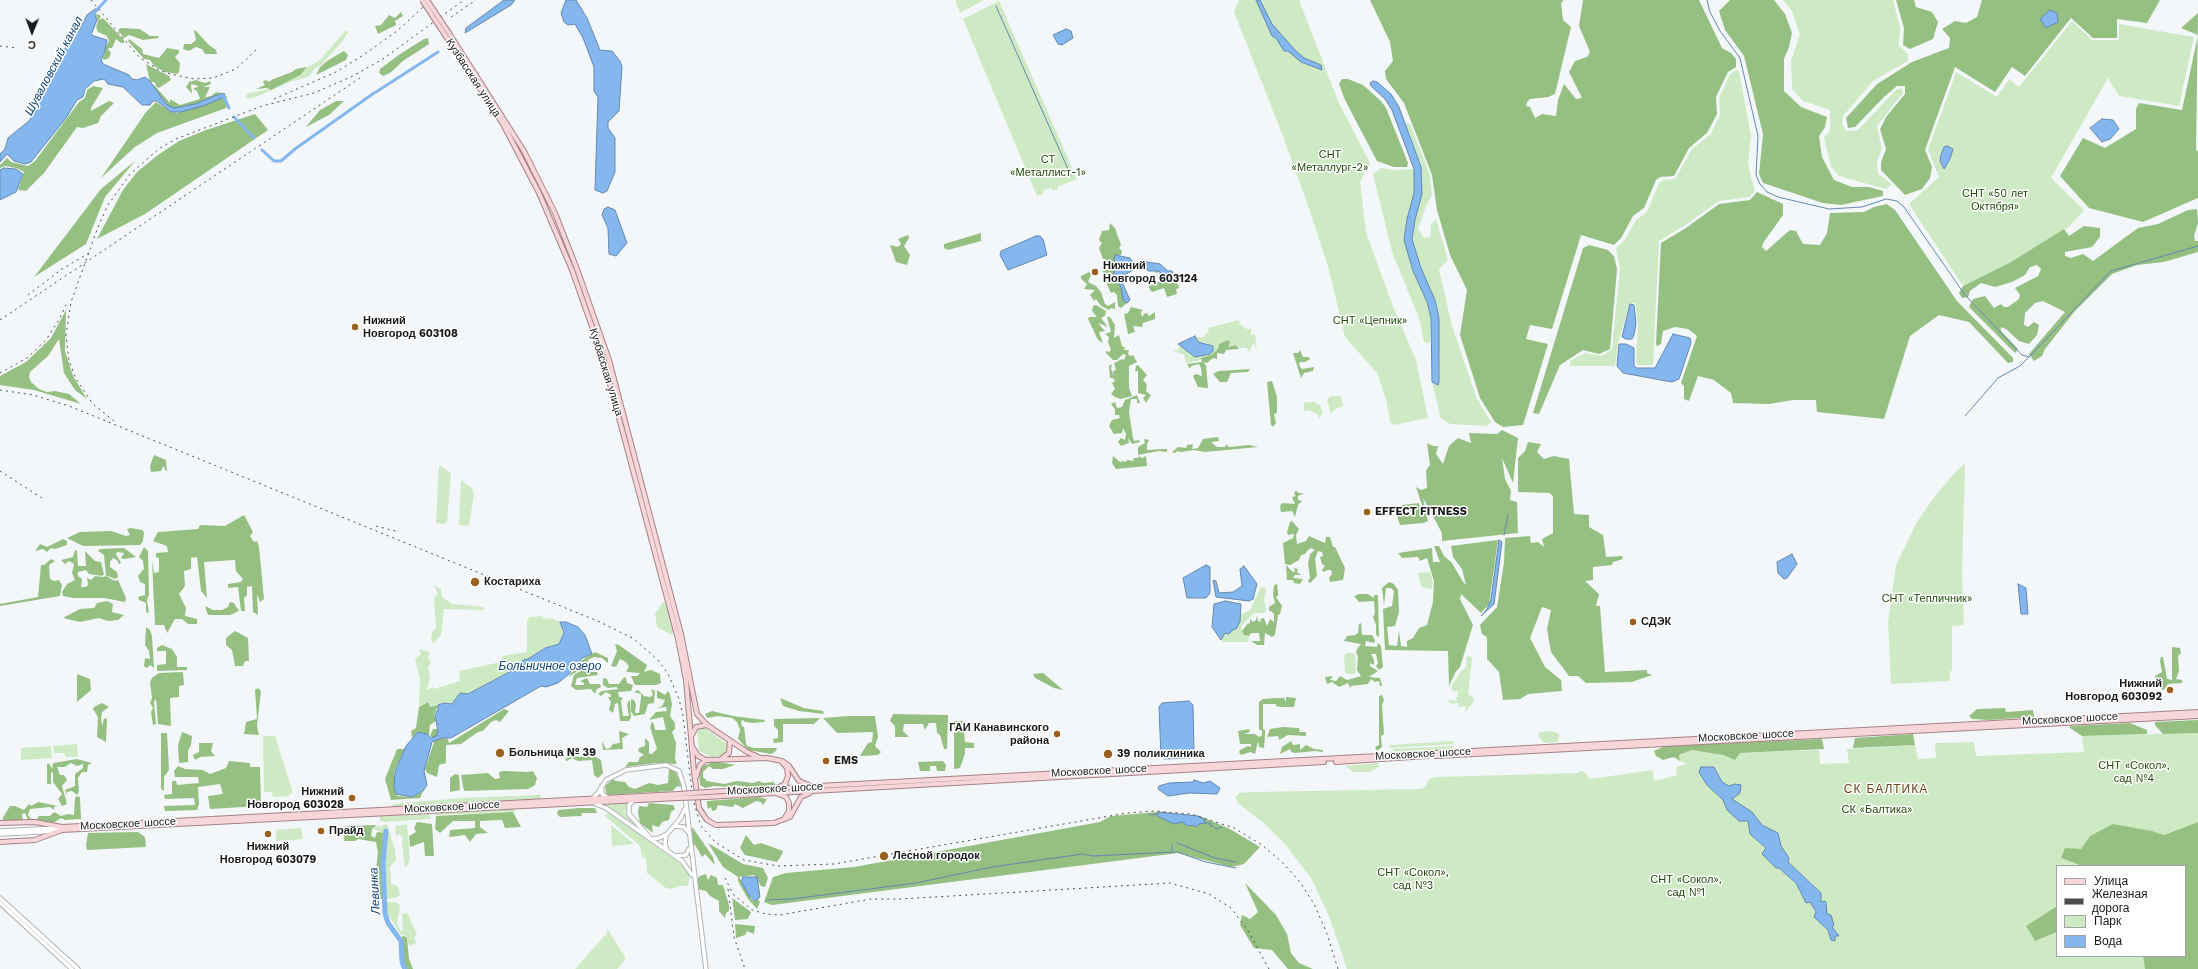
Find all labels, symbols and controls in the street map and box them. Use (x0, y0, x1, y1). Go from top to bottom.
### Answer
north arrow (12, 12, 52, 52)
water label: Шуваловский канал (22, 14, 86, 118)
street label: Кузбасская улица (443, 36, 503, 120)
text: С (28, 38, 36, 51)
park label: СНТ «Металлург-2» (1292, 148, 1368, 174)
park label: СТ «Металлист-1» (1010, 153, 1086, 179)
park label: СНТ «50 лет Октября» (1962, 187, 2028, 213)
place label: Нижний Новгород 603124 (1103, 259, 1198, 285)
marker: Нижний Новгород 603124 (1090, 267, 1100, 277)
place label: Нижний Новгород 603108 (363, 314, 458, 340)
park label: СНТ «Цепник» (1333, 314, 1407, 328)
marker: Нижний Новгород 603108 (350, 322, 360, 332)
street label: Кузбасская улица (586, 327, 626, 417)
place label: EFFECT FITNESS (1375, 505, 1467, 519)
marker: EFFECT FITNESS (1362, 507, 1372, 517)
place label: Костариха (484, 575, 541, 589)
marker: Костариха (469, 576, 481, 588)
park label: СНТ «Тепличник» (1882, 592, 1972, 606)
place label: СДЭК (1641, 615, 1671, 629)
marker: СДЭК (1628, 617, 1638, 627)
water label: Больничное озеро (499, 659, 601, 673)
place label: Нижний Новгород 603092 (2065, 677, 2162, 703)
marker: Нижний Новгород 603092 (2165, 685, 2175, 695)
street label: Московское шоссе (2022, 710, 2118, 728)
place label: ГАИ Канавинского района (949, 721, 1049, 747)
street label: Московское шоссе (1698, 727, 1794, 745)
marker: ГАИ Канавинского района (1052, 729, 1062, 739)
street label: Московское шоссе (1375, 745, 1471, 763)
place label: Больница № 39 (509, 746, 596, 760)
marker: Больница № 39 (494, 747, 506, 759)
place label: 39 поликлиника (1117, 747, 1205, 761)
marker: 39 поликлиника (1102, 748, 1114, 760)
place label: EMS (834, 754, 858, 768)
marker: EMS (821, 756, 831, 766)
park label: СНТ «Сокол», сад №4 (2098, 759, 2170, 785)
street label: Московское шоссе (1051, 762, 1147, 780)
street label: Московское шоссе (727, 780, 823, 798)
district label: СК БАЛТИКА (1844, 782, 1928, 796)
place label: Нижний Новгород 603028 (247, 785, 344, 811)
marker: Нижний Новгород 603028 (347, 793, 357, 803)
street label: Московское шоссе (404, 798, 500, 816)
park label: СК «Балтика» (1841, 803, 1913, 817)
street label: Московское шоссе (80, 815, 176, 833)
place label: Прайд (329, 824, 363, 838)
marker: Прайд (316, 826, 326, 836)
marker: Нижний Новгород 603079 (263, 829, 273, 839)
place label: Нижний Новгород 603079 (220, 840, 316, 866)
place label: Лесной городок (893, 849, 980, 863)
marker: Лесной городок (878, 850, 890, 862)
legend (2056, 865, 2186, 957)
park label: СНТ «Сокол», сад №3 (1377, 866, 1449, 892)
water label: Левинка (367, 867, 383, 915)
park label: СНТ «Сокол», сад №1 (1650, 873, 1722, 899)
text: Улица (2094, 874, 2128, 888)
text: Железная дорога (2092, 887, 2148, 915)
text: Парк (2094, 914, 2121, 928)
text: Вода (2094, 934, 2122, 948)

